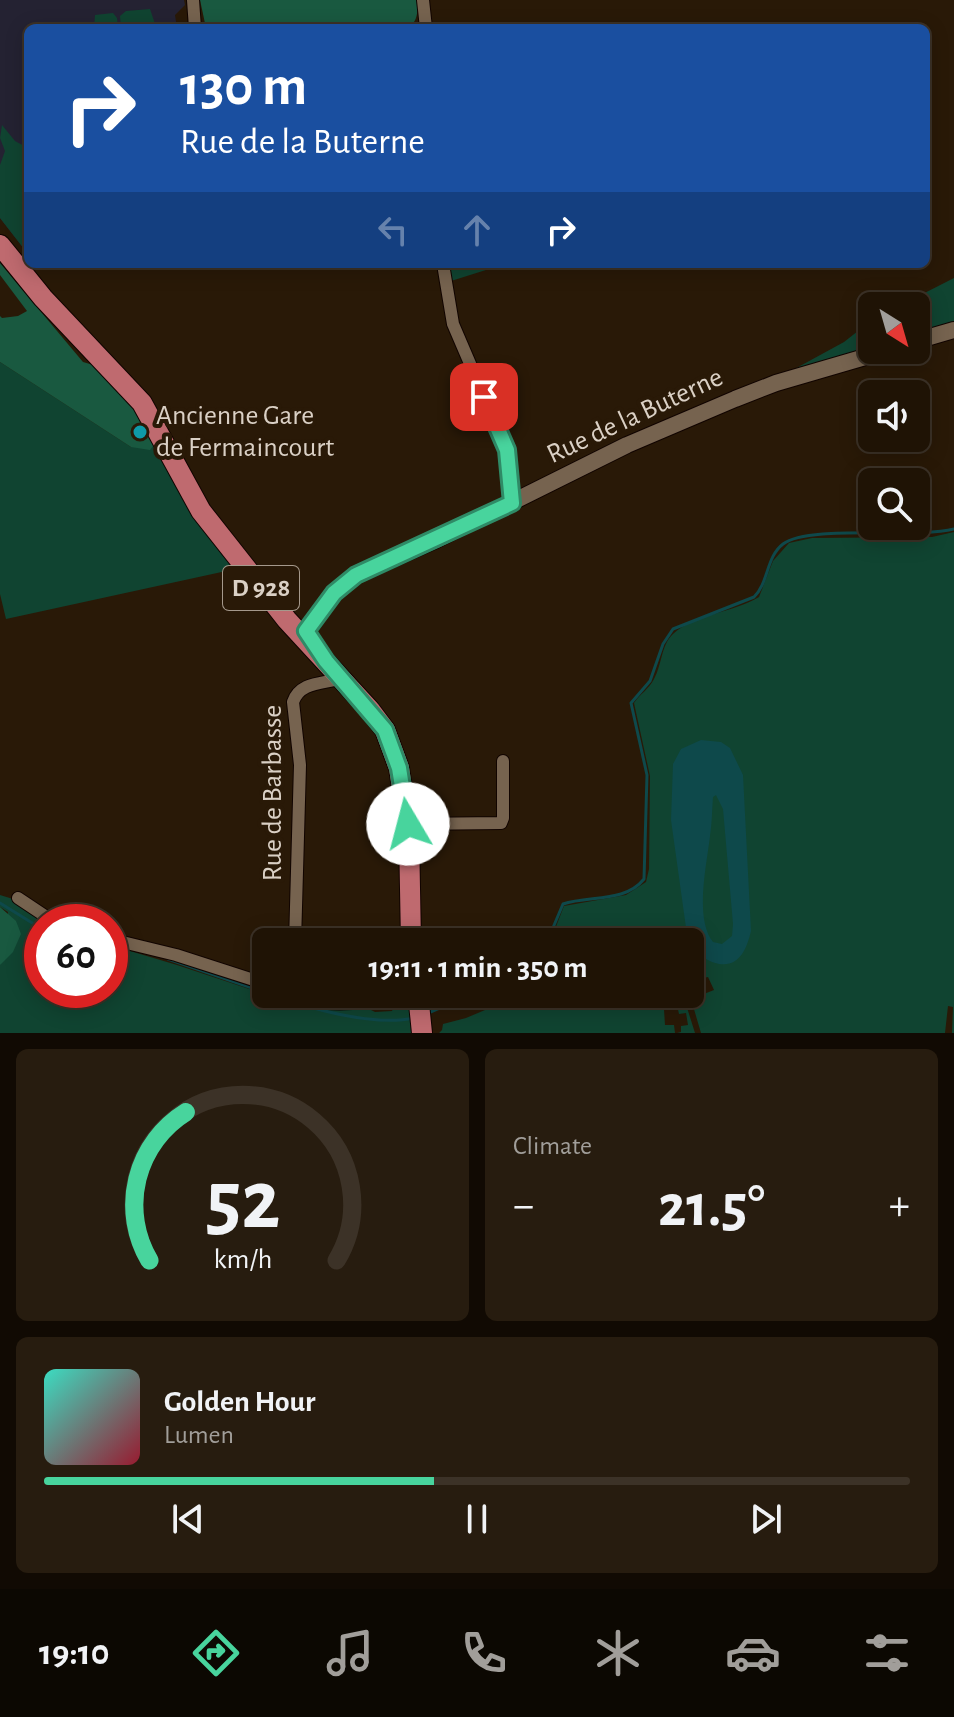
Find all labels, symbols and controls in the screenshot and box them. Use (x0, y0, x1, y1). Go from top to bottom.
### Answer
icon: right (48, 56, 152, 160)
text: 130 m (180, 59, 307, 115)
text: Rue de la Buterne (180, 124, 425, 160)
icon: left (371, 208, 415, 252)
icon: ahead (455, 208, 499, 252)
icon: right (539, 208, 583, 252)
north arrow (858, 292, 930, 364)
map controls (858, 292, 930, 540)
pin (450, 363, 518, 431)
street label: Rue de la Buterne (543, 363, 727, 469)
icon: arrive (462, 375, 506, 419)
button: sound (858, 380, 930, 452)
place label: Ancienne Gare de Fermaincourt (156, 402, 334, 462)
marker: Ancienne Gare de Fermaincourt (131, 423, 149, 441)
button: search (858, 468, 930, 540)
road number: D 928 (223, 566, 299, 610)
street label: Rue de Barbasse (259, 705, 287, 881)
position arrow (366, 782, 450, 866)
speed limit sign: 60 (24, 904, 128, 1008)
text: 19:11 · 1 min · 350 m (368, 953, 588, 983)
text: Climate (513, 1133, 592, 1159)
text: 52 (205, 1160, 280, 1244)
text: 21.5° (658, 1177, 765, 1237)
text: − (513, 1184, 534, 1228)
text: + (889, 1184, 910, 1228)
text: km/h (213, 1245, 272, 1274)
text: Golden Hour (164, 1387, 316, 1417)
text: Lumen (164, 1422, 234, 1448)
icon: previous (166, 1497, 210, 1541)
icon: pause (455, 1497, 499, 1541)
icon: next (744, 1497, 788, 1541)
icon: directions (188, 1625, 244, 1681)
icon: music (322, 1625, 378, 1681)
icon: phone (456, 1625, 512, 1681)
icon: climate (590, 1625, 646, 1681)
icon: car (725, 1625, 781, 1681)
icon: filters (859, 1625, 915, 1681)
text: 19:10 (39, 1635, 109, 1671)

